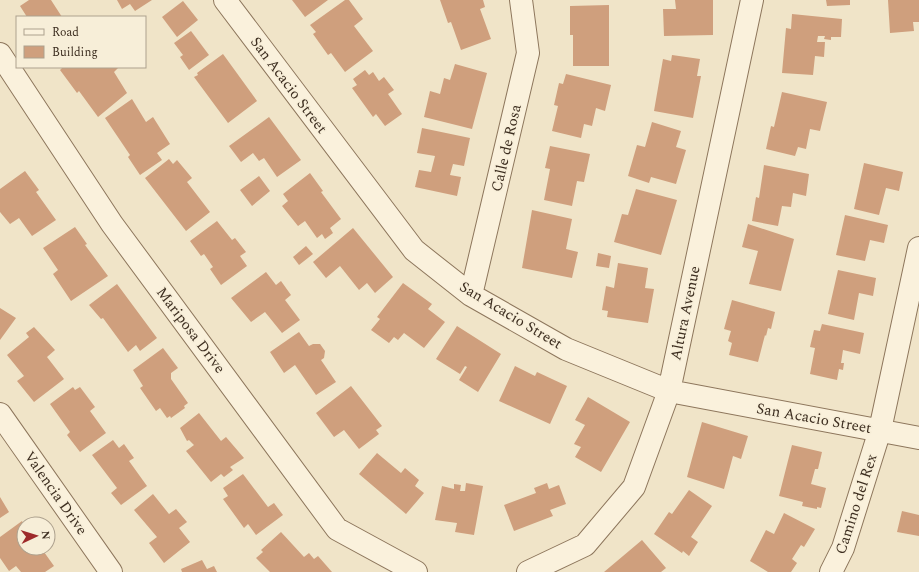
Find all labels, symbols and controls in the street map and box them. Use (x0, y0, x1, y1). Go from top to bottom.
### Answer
legend (16, 16, 146, 68)
text: Road (52, 23, 79, 42)
street label: San Acacio Street (244, 32, 333, 139)
text: Building (52, 43, 98, 62)
street label: Calle de Rosa (485, 101, 528, 194)
street label: Altura Avenue (664, 264, 707, 362)
street label: San Acacio Street (455, 276, 567, 355)
street label: Mariposa Drive (150, 282, 231, 378)
street label: San Acacio Street (754, 397, 873, 440)
street label: Valencia Drive (18, 447, 93, 540)
street label: Camino del Rex (829, 450, 884, 557)
north arrow (16, 516, 56, 556)
text: N (37, 530, 54, 540)

